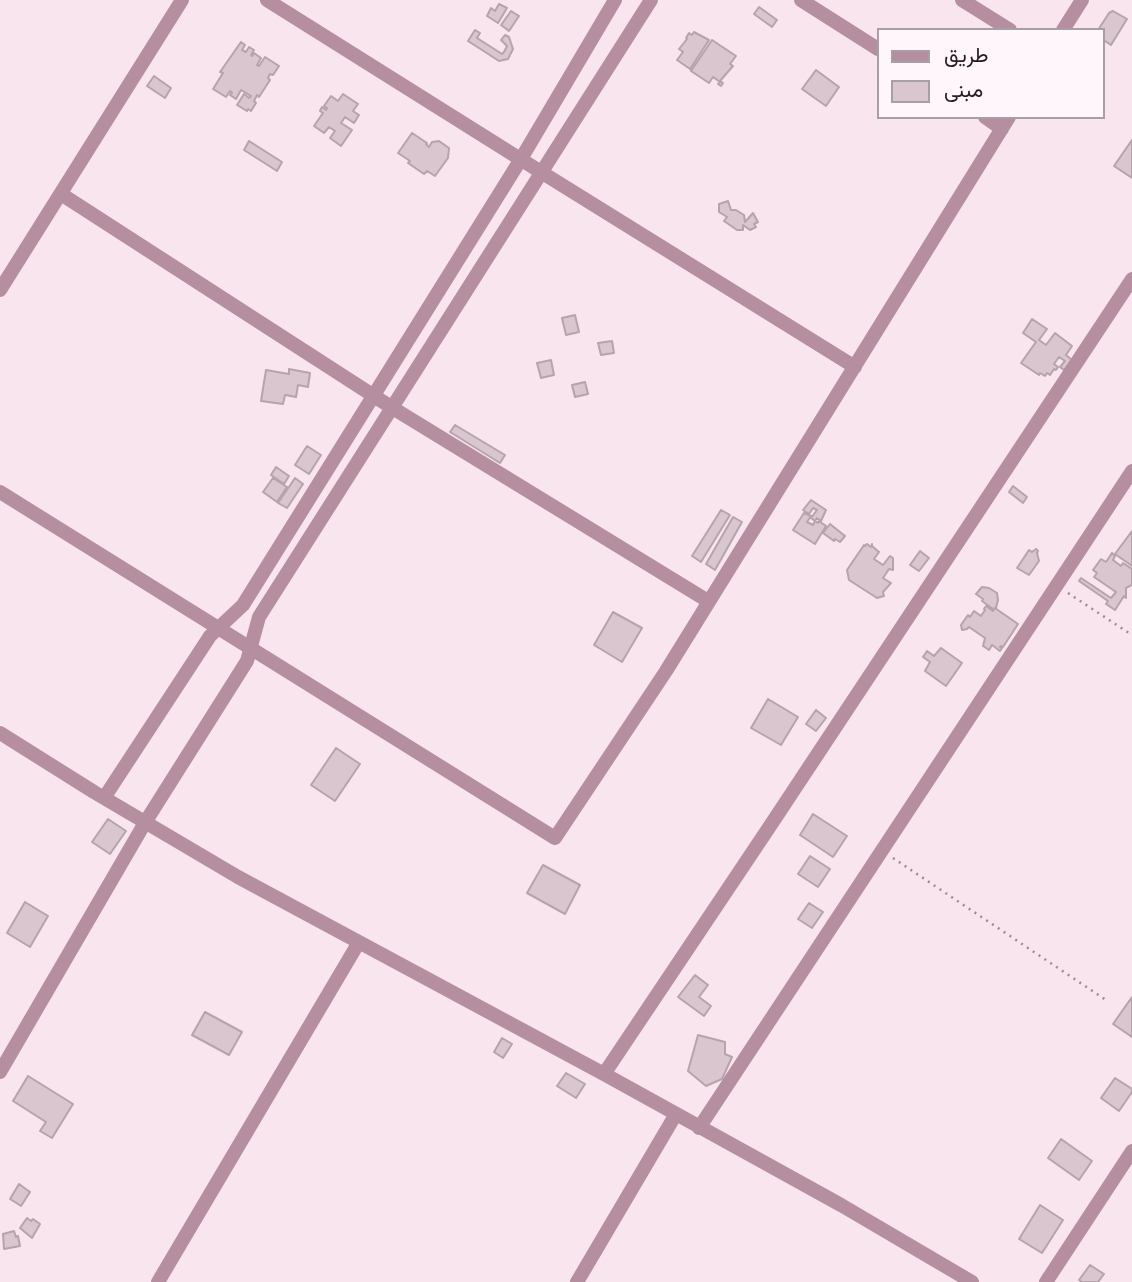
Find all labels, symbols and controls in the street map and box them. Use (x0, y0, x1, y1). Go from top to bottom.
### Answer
legend (876, 28, 1104, 119)
text: طريق (944, 41, 989, 68)
text: مبنى (944, 76, 983, 103)

